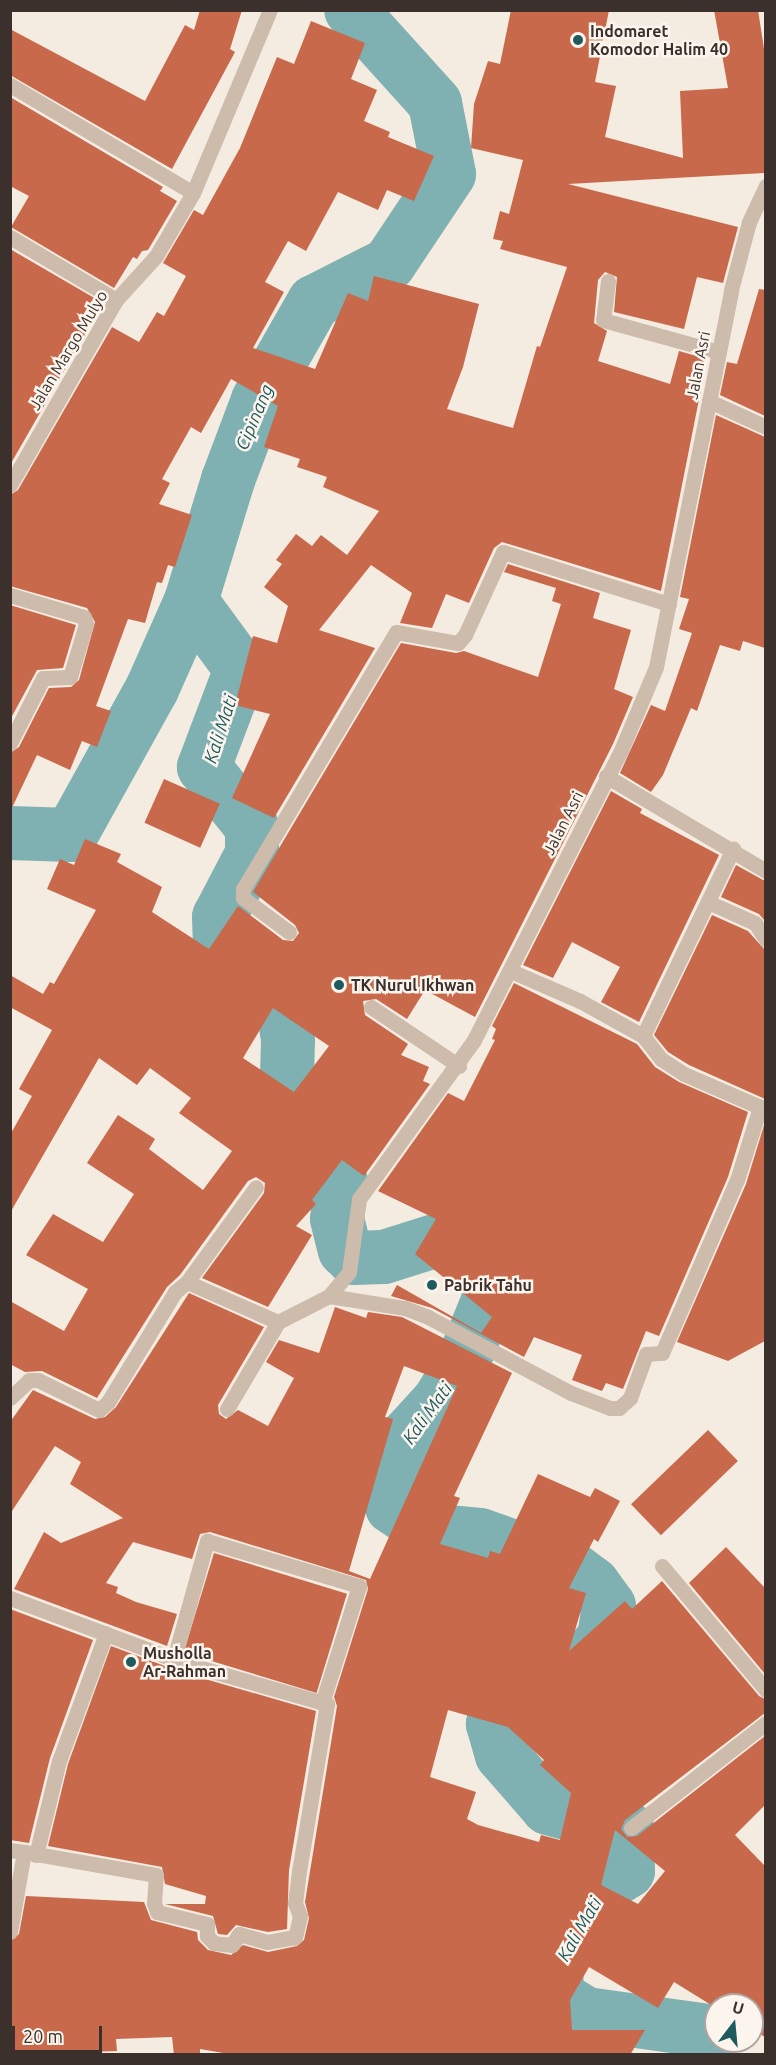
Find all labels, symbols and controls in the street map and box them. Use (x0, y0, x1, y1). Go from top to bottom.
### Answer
place label: Indomaret Komodor Halim 40 (590, 21, 728, 59)
marker: Indomaret Komodor Halim 40 (571, 33, 585, 47)
street label: Jalan Margo Mulyo (25, 287, 111, 413)
street label: Jalan Asri (682, 329, 714, 401)
water label: Cipinang (231, 381, 277, 453)
water label: Kali Mati (199, 692, 241, 766)
street label: Jalan Asri (539, 788, 587, 858)
place label: TK Nurul Ikhwan (351, 975, 474, 995)
marker: TK Nurul Ikhwan (332, 978, 346, 992)
place label: Pabrik Tahu (444, 1275, 532, 1295)
marker: Pabrik Tahu (425, 1278, 439, 1292)
water label: Kali Mati (398, 1378, 456, 1448)
place label: Musholla Ar-Rahman (143, 1643, 226, 1681)
marker: Musholla Ar-Rahman (124, 1655, 138, 1669)
water label: Kali Mati (552, 1893, 606, 1965)
north arrow (704, 1993, 764, 2053)
text: U (731, 1997, 746, 2018)
scale bar (15, 2014, 105, 2052)
text: 20 m (23, 2026, 63, 2046)

